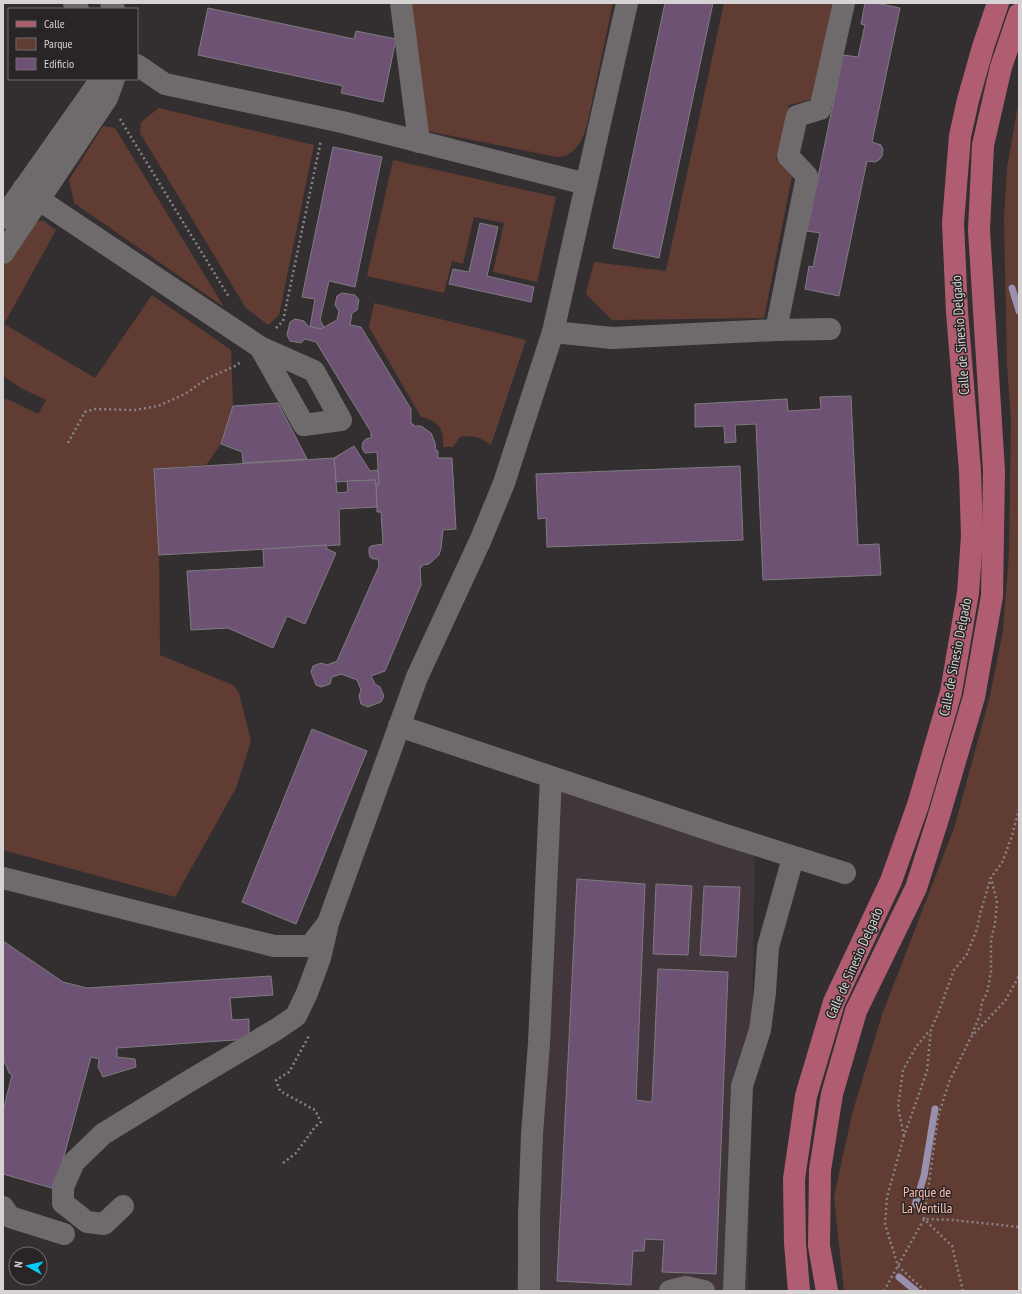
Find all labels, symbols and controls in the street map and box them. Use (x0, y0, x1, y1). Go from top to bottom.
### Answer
legend (8, 8, 138, 80)
text: Calle (44, 16, 65, 31)
text: Parque (44, 36, 73, 51)
text: Edificio (44, 56, 74, 71)
street label: Calle de Sinesio Delgado (947, 275, 973, 395)
street label: Calle de Sinesio Delgado (935, 596, 975, 718)
street label: Calle de Sinesio Delgado (821, 905, 887, 1021)
park label: Parque de La Ventilla (902, 1183, 952, 1217)
north arrow (8, 1246, 48, 1286)
text: N (11, 1261, 25, 1269)

